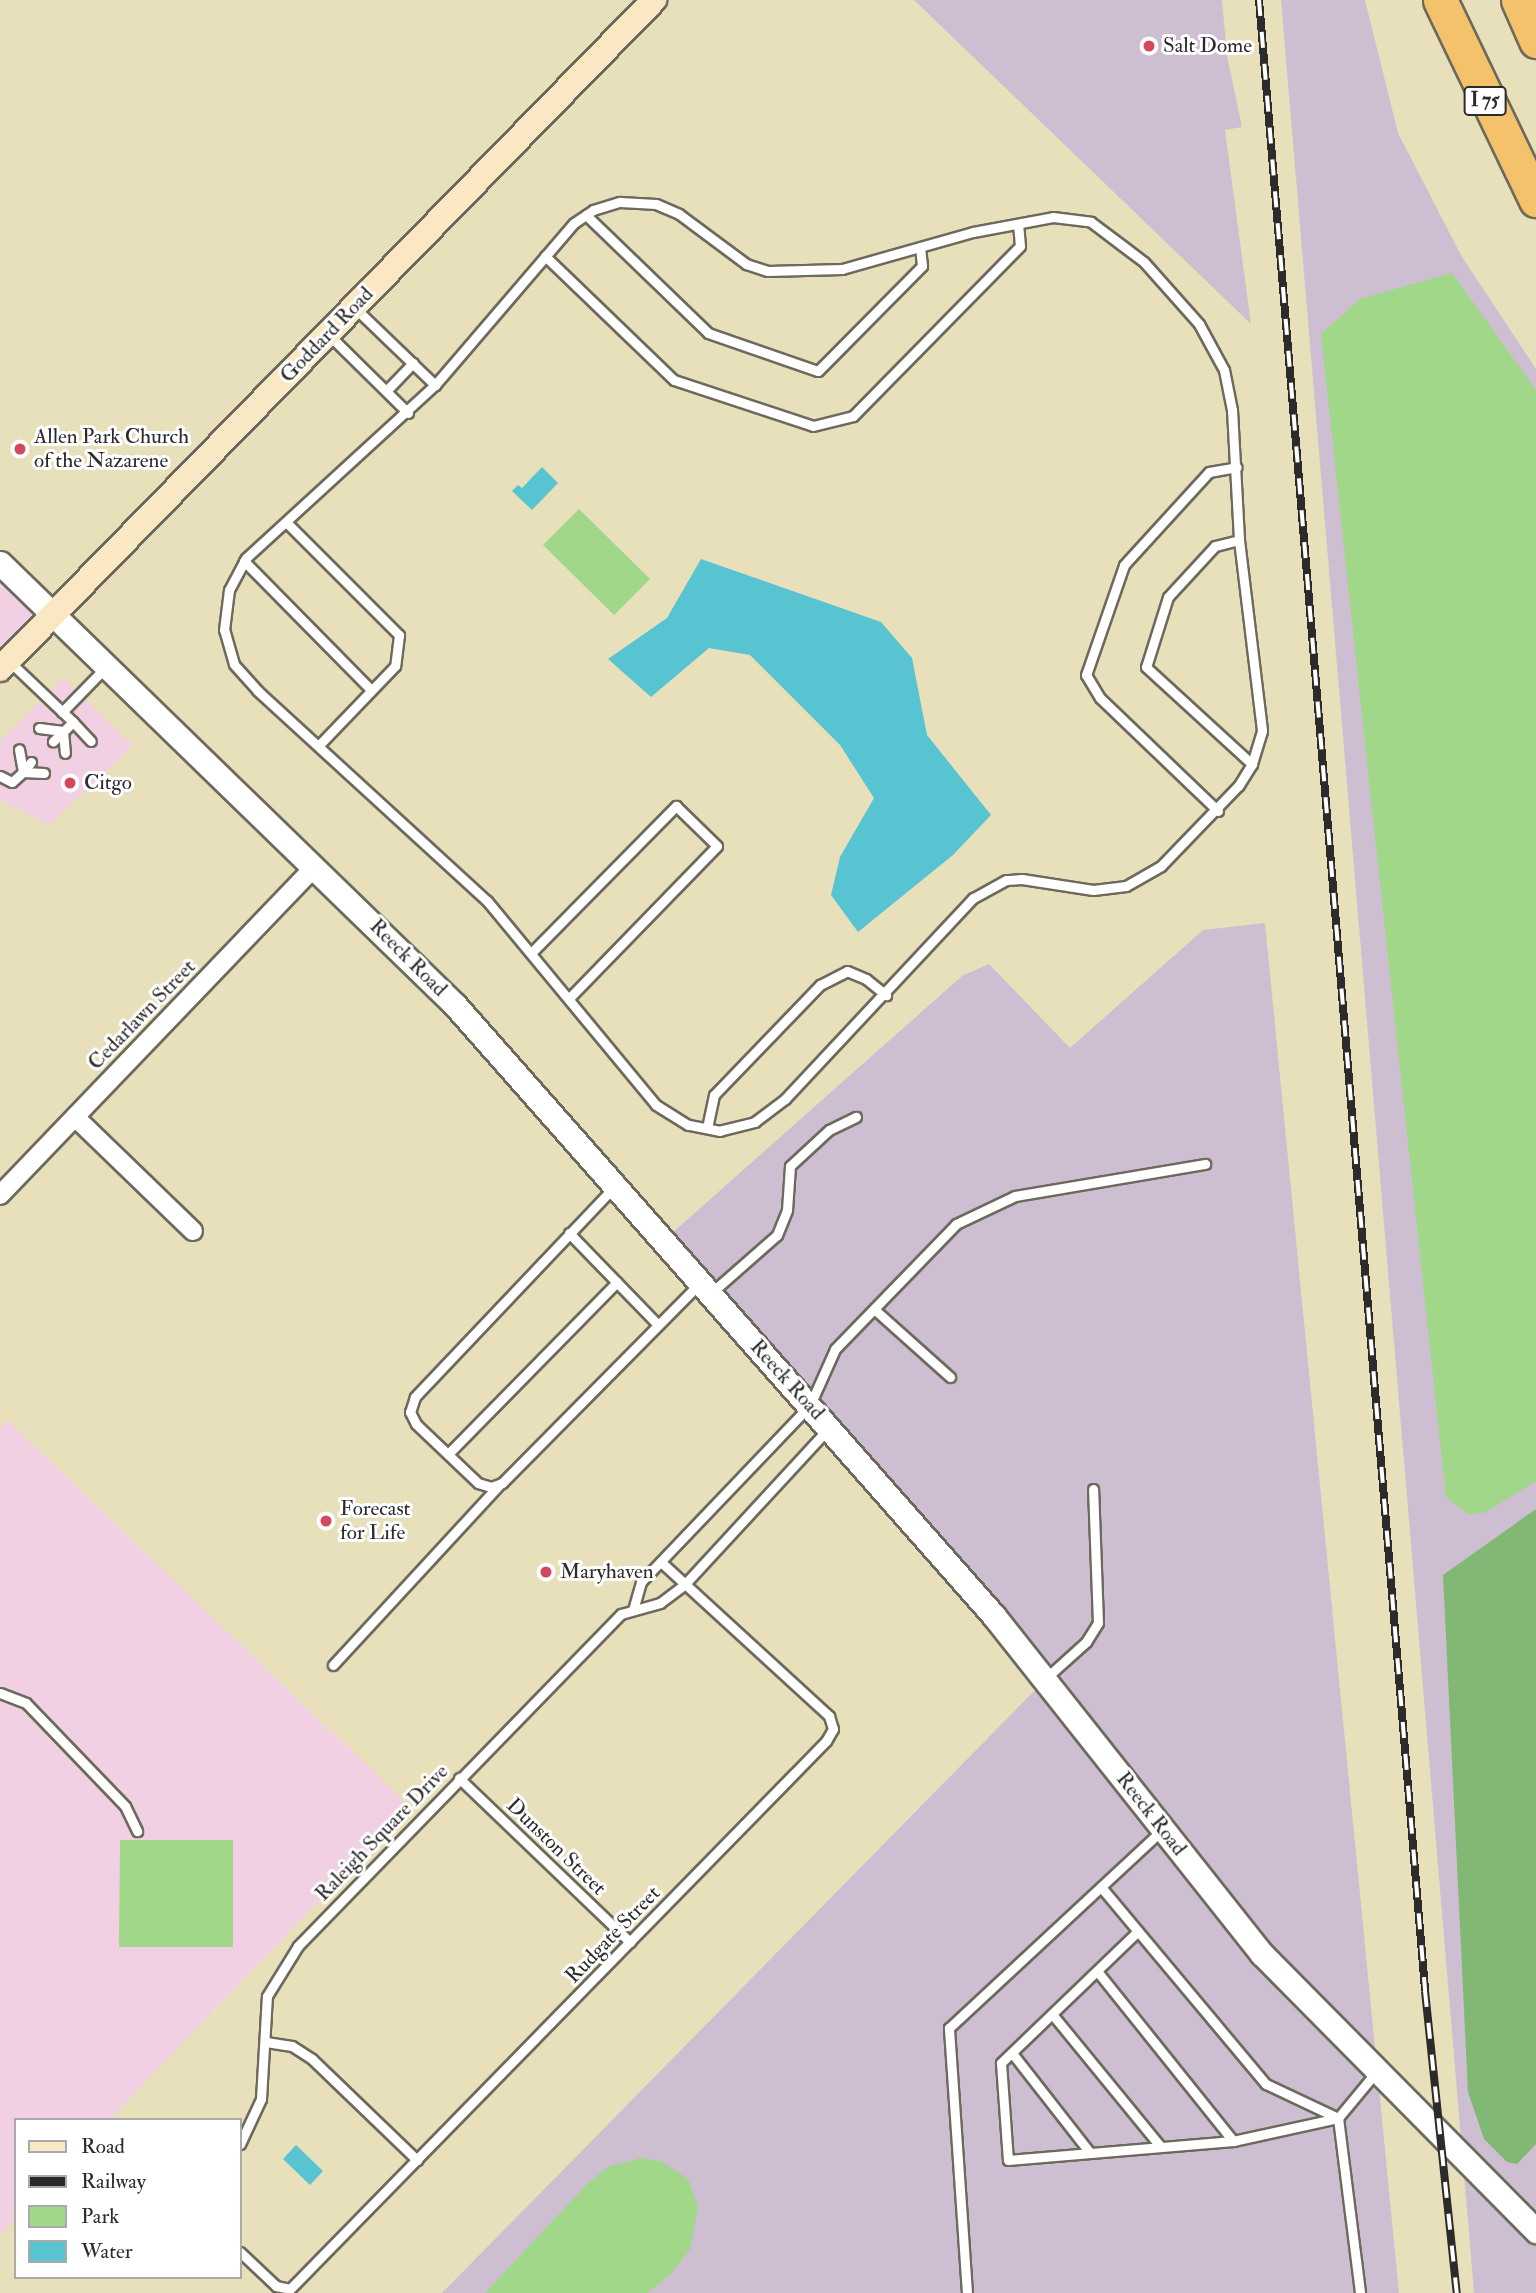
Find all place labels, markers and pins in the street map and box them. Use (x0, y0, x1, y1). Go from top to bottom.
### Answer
place label: Salt Dome (1163, 33, 1252, 59)
marker: Salt Dome (1141, 38, 1157, 54)
place label: Allen Park Church of the Nazarene (34, 424, 189, 474)
marker: Allen Park Church of the Nazarene (12, 441, 28, 457)
place label: Citgo (84, 770, 132, 796)
marker: Citgo (62, 775, 78, 791)
place label: Forecast for Life (340, 1496, 410, 1546)
marker: Forecast for Life (318, 1513, 334, 1529)
place label: Maryhaven (560, 1559, 654, 1585)
marker: Maryhaven (538, 1564, 554, 1580)

